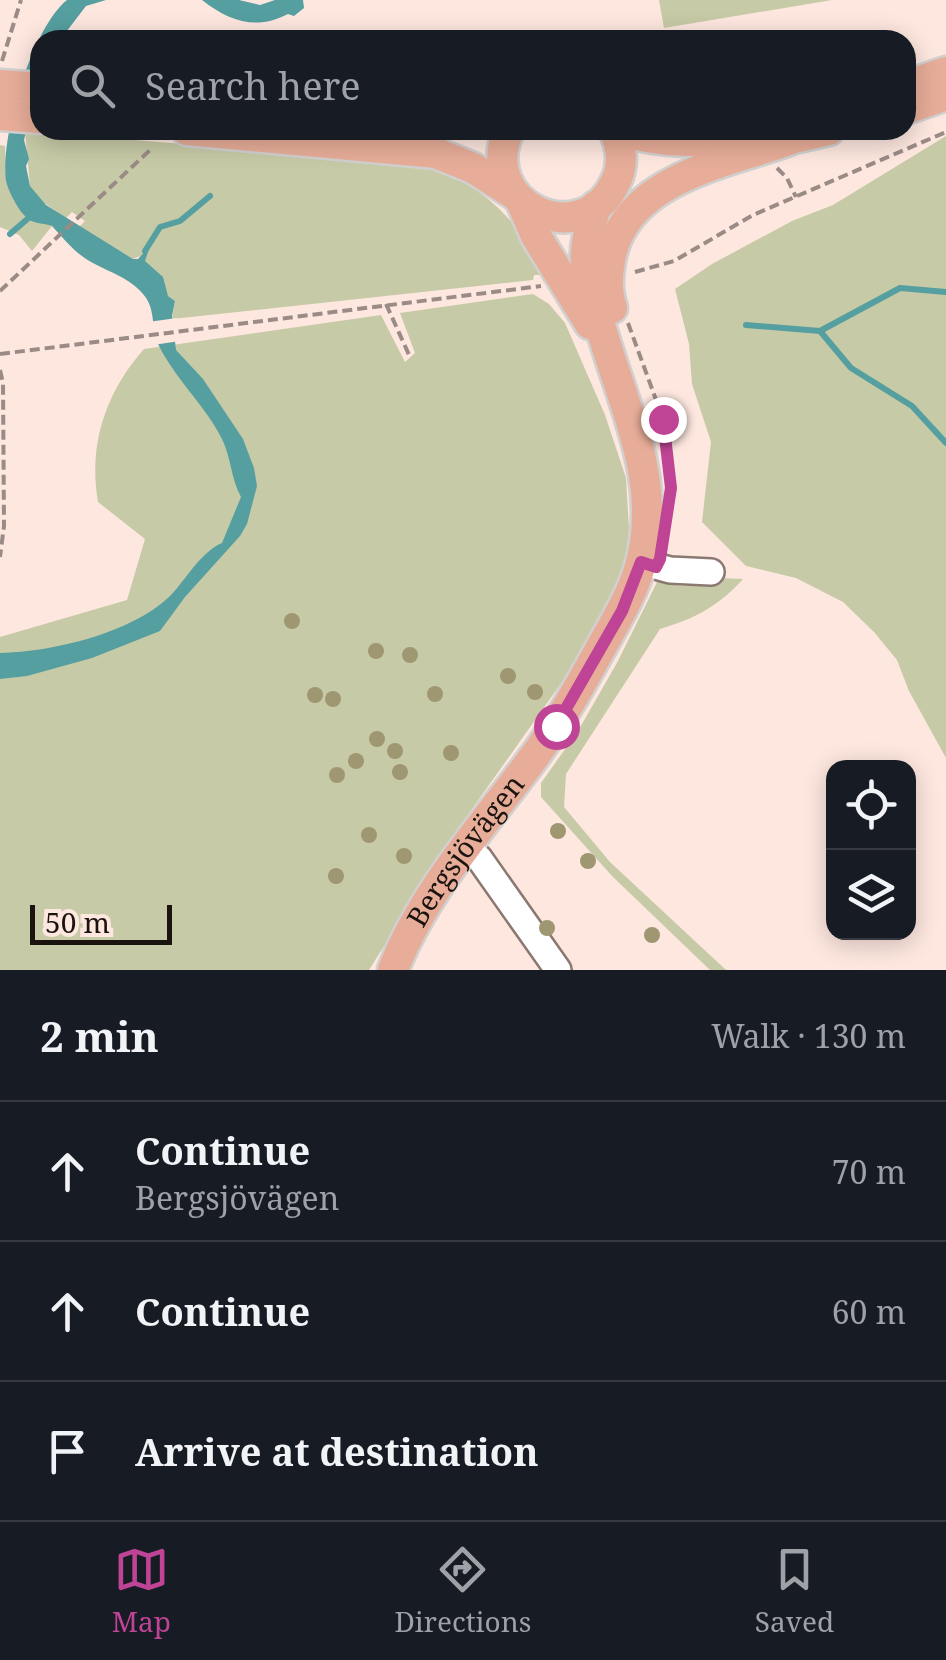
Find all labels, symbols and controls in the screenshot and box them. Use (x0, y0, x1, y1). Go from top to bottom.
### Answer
search box (30, 30, 916, 140)
icon: search (65, 58, 120, 113)
text: Search here (145, 59, 361, 111)
route end (641, 397, 687, 443)
route start (534, 704, 580, 750)
map controls (826, 760, 916, 940)
button: locate (826, 760, 916, 850)
street label: Bergsjövägen (397, 766, 532, 933)
button: layers (826, 850, 916, 940)
scale bar (30, 900, 172, 944)
text: 50 m (45, 903, 110, 941)
text: 2 min (40, 1007, 159, 1064)
text: Walk · 130 m (711, 1014, 906, 1057)
text: Continue (135, 1124, 310, 1176)
icon: ahead (40, 1144, 95, 1199)
text: 70 m (832, 1150, 906, 1193)
text: Bergsjövägen (135, 1176, 339, 1219)
icon: ahead (40, 1284, 95, 1339)
text: Continue (135, 1285, 310, 1337)
text: 60 m (832, 1290, 906, 1333)
icon: arrive (40, 1424, 95, 1479)
text: Arrive at destination (135, 1425, 539, 1477)
tab: Map (112, 1542, 171, 1640)
tab: Directions (394, 1542, 531, 1640)
tab: Saved (755, 1542, 834, 1640)

